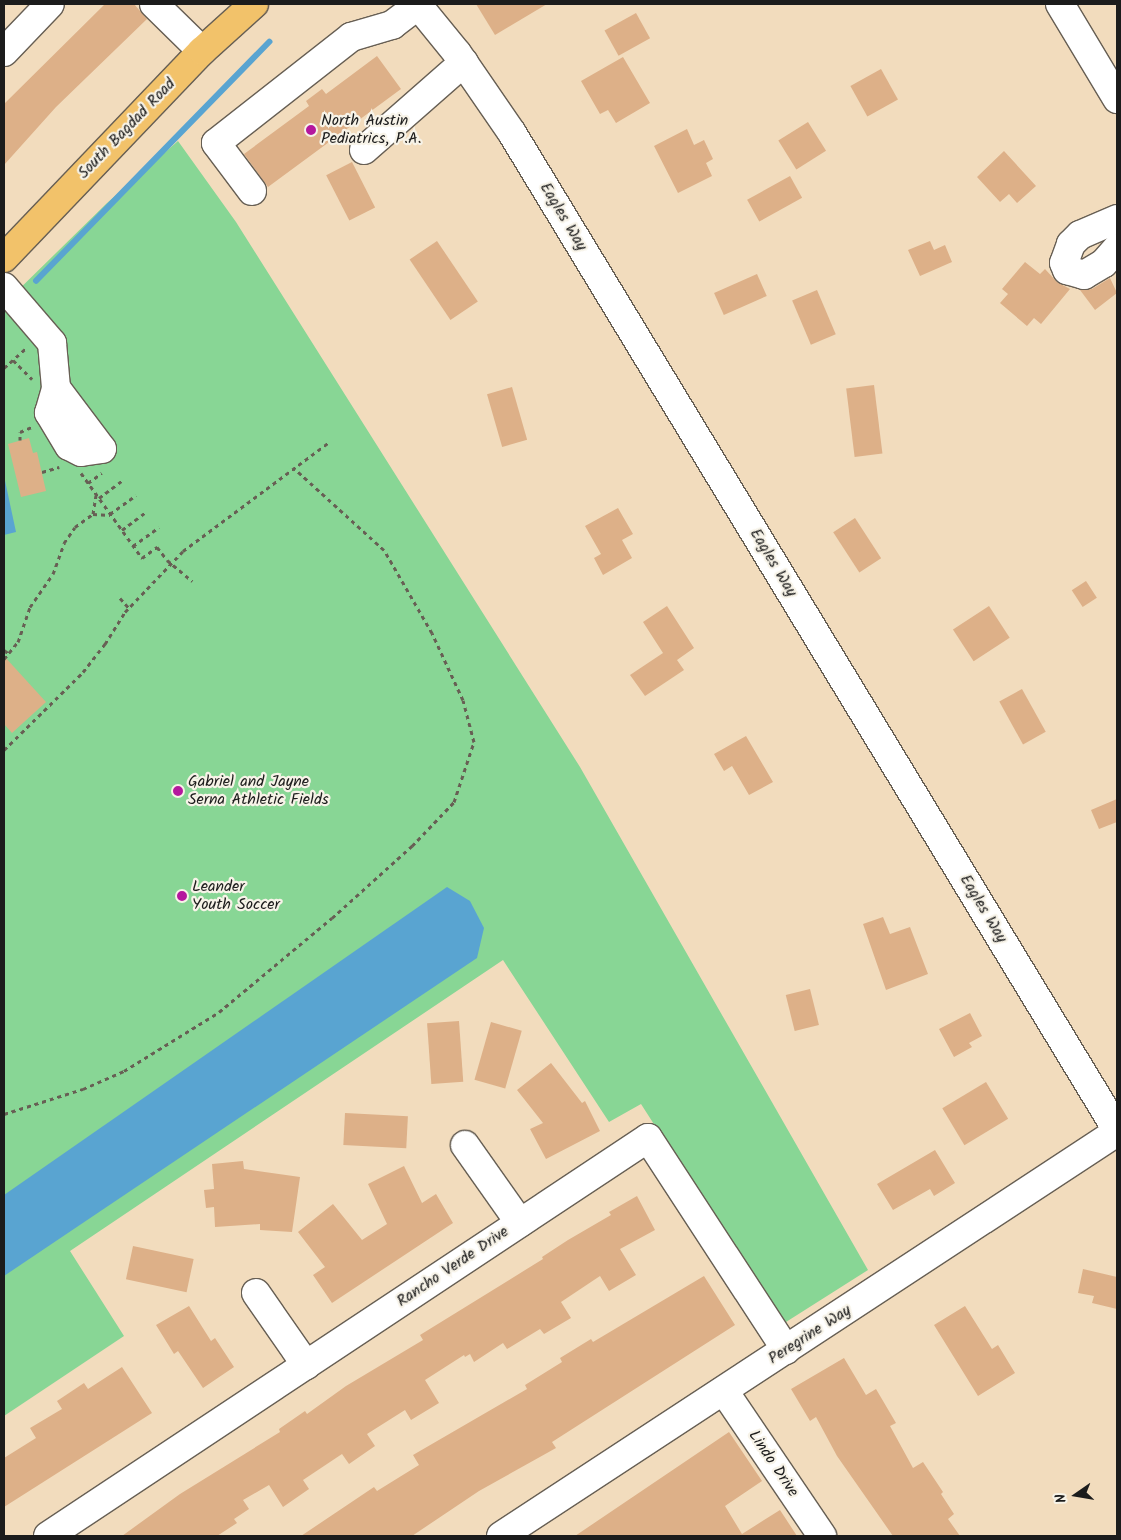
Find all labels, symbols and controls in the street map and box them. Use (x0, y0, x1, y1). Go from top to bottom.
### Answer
street label: South Bagdad Road (74, 75, 180, 183)
place label: North Austin Pediatrics, P.A. (321, 111, 421, 149)
marker: North Austin Pediatrics, P.A. (305, 124, 317, 136)
street label: Eagles Way (535, 179, 591, 255)
street label: Eagles Way (745, 525, 801, 601)
place label: Gabriel and Jayne Serna Athletic Fields (188, 772, 329, 810)
marker: Gabriel and Jayne Serna Athletic Fields (172, 785, 184, 797)
street label: Eagles Way (955, 871, 1011, 947)
place label: Leander Youth Soccer (192, 877, 280, 915)
marker: Leander Youth Soccer (176, 890, 188, 902)
street label: Rancho Verde Drive (393, 1222, 513, 1312)
street label: Peregrine Way (765, 1301, 855, 1369)
street label: Lindo Drive (744, 1427, 802, 1501)
north arrow (1051, 1470, 1101, 1520)
text: N (1050, 1492, 1073, 1505)

